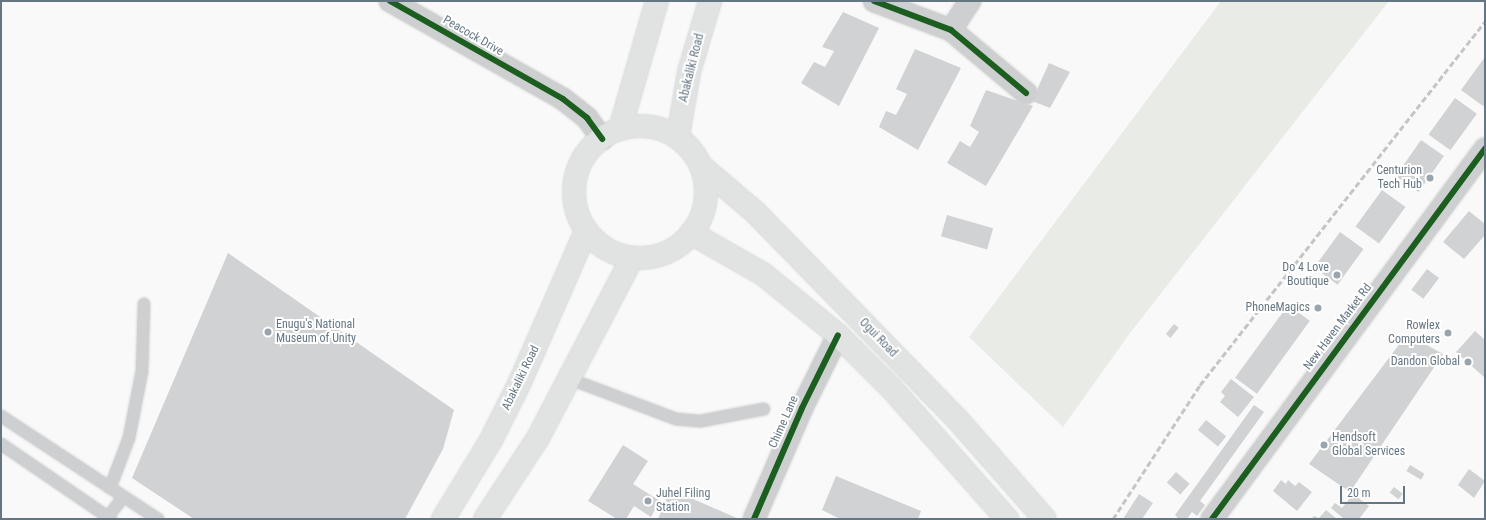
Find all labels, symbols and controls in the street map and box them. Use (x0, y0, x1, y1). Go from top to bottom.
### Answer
street label: Peacock Drive (440, 13, 506, 59)
street label: Abakaliki Road (677, 32, 707, 104)
place label: Centurion Tech Hub (1376, 164, 1422, 192)
marker: Centurion Tech Hub (1425, 173, 1435, 183)
place label: Do 4 Love Boutique (1282, 261, 1329, 289)
marker: Do 4 Love Boutique (1332, 270, 1342, 280)
street label: New Haven Market Rd (1301, 281, 1375, 373)
place label: PhoneMagics (1246, 301, 1310, 315)
marker: PhoneMagics (1313, 303, 1323, 313)
street label: Ogui Road (856, 316, 900, 360)
place label: Enugu's National Museum of Unity (276, 318, 356, 346)
place label: Rowlex Computers (1388, 319, 1440, 347)
marker: Enugu's National Museum of Unity (263, 327, 273, 337)
marker: Rowlex Computers (1443, 328, 1453, 338)
street label: Abakaliki Road (499, 343, 543, 413)
place label: Dandon Global (1391, 355, 1460, 369)
marker: Dandon Global (1463, 357, 1473, 367)
street label: Chime Lane (766, 394, 802, 450)
place label: Hendsoft Global Services (1332, 431, 1405, 459)
marker: Hendsoft Global Services (1319, 440, 1329, 450)
scale bar (1342, 478, 1407, 504)
text: 20 m (1347, 486, 1371, 500)
place label: Juhel Filing Station (656, 487, 710, 515)
marker: Juhel Filing Station (643, 496, 653, 506)

